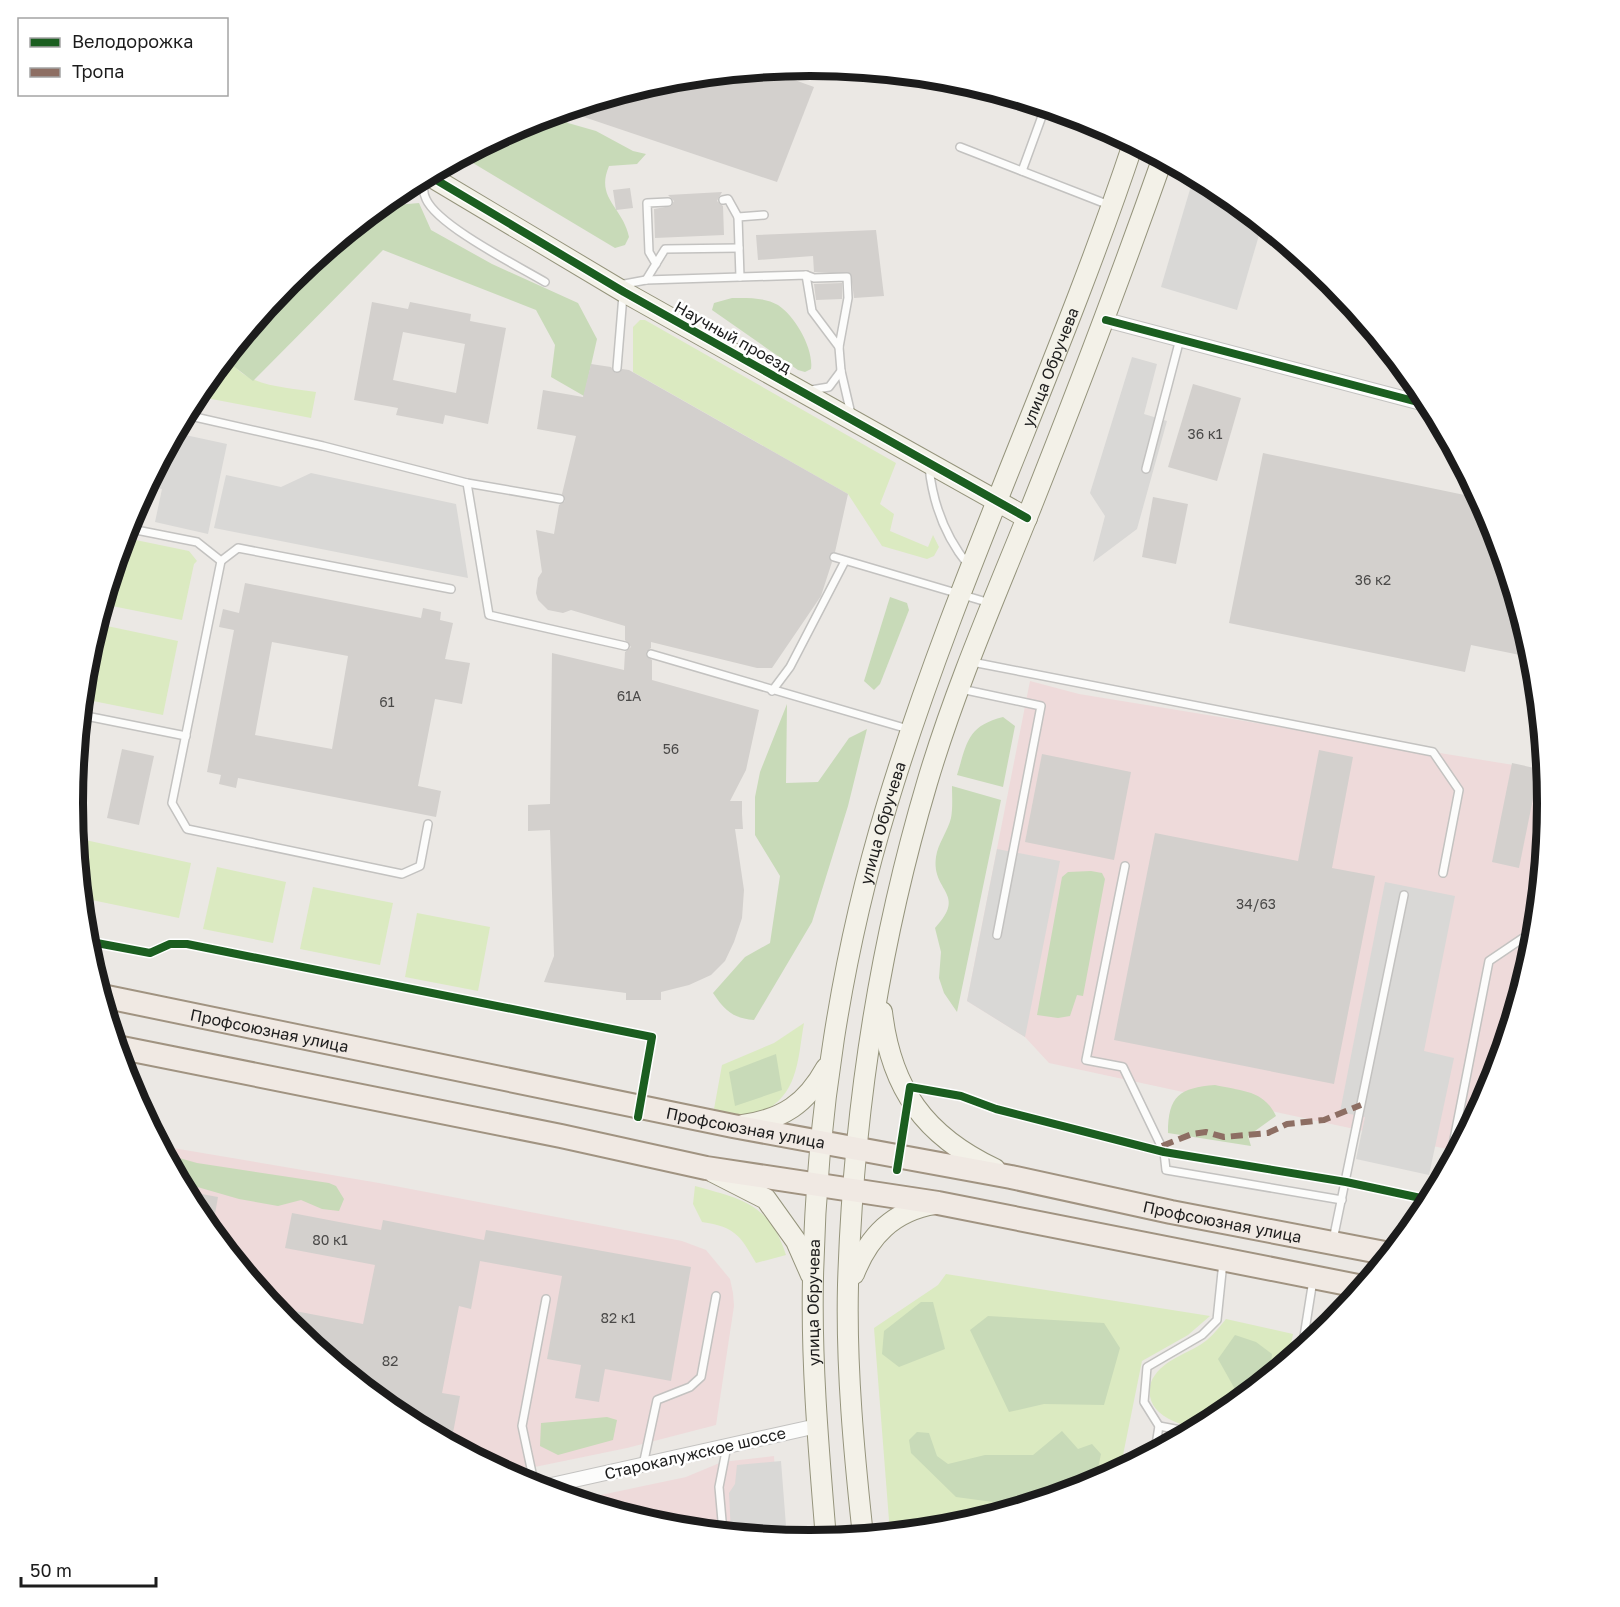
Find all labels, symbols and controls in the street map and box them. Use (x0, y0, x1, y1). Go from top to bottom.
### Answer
legend (18, 18, 228, 96)
text: Велодорожка (72, 30, 193, 52)
text: Тропа (72, 60, 124, 82)
street label: Научный проезд (671, 297, 795, 378)
street label: улица Обручева (1017, 304, 1083, 430)
house number: 36 к1 (1188, 425, 1223, 442)
house number: 36 к2 (1355, 571, 1391, 588)
house number: 61А (617, 687, 642, 704)
house number: 61 (379, 693, 395, 710)
house number: 56 (663, 740, 679, 757)
street label: улица Обручева (855, 759, 910, 887)
house number: 34/63 (1236, 895, 1276, 912)
street label: Профсоюзная улица (188, 1004, 351, 1057)
street label: Профсоюзная улица (664, 1102, 827, 1153)
street label: Профсоюзная улица (1141, 1196, 1304, 1247)
house number: 80 к1 (312, 1231, 348, 1248)
street label: улица Обручева (803, 1239, 824, 1366)
house number: 82 к1 (601, 1309, 636, 1326)
house number: 82 (382, 1352, 398, 1369)
street label: Старокалужское шоссе (602, 1422, 788, 1484)
scale bar (21, 1550, 156, 1588)
text: 50 m (30, 1559, 72, 1581)

